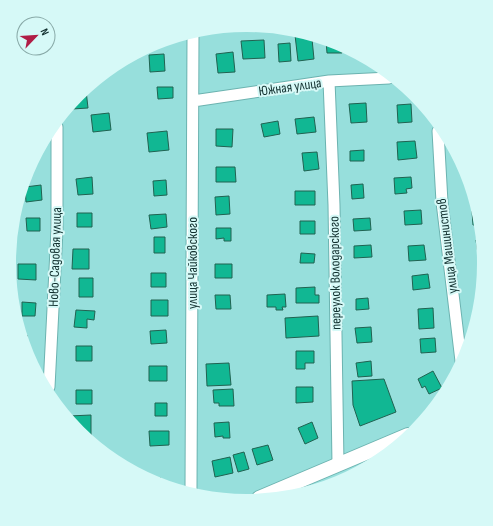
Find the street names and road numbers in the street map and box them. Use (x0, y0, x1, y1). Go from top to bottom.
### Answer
street label: Южная улица (258, 74, 322, 100)
street label: улица Машинистов (433, 197, 461, 295)
street label: Ново-Садовая улица (45, 207, 65, 307)
street label: переулок Володарского (326, 216, 344, 330)
street label: улица Чайковского (184, 217, 201, 309)

